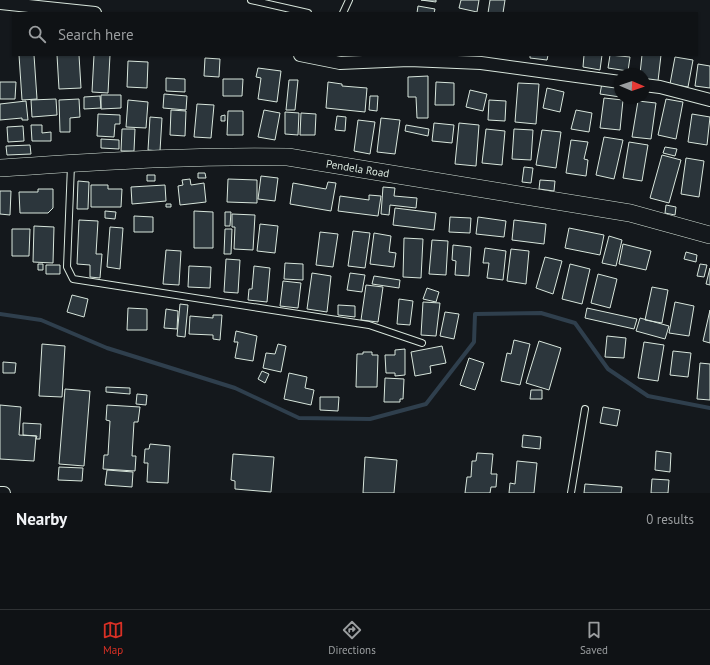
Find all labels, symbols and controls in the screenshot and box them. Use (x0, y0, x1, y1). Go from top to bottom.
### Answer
search box (12, 12, 698, 56)
icon: search (26, 23, 48, 45)
text: Search here (58, 25, 134, 44)
north arrow (614, 68, 650, 104)
street label: Pendela Road (325, 156, 390, 181)
text: Nearby (16, 508, 67, 530)
text: 0 results (646, 511, 694, 528)
tab: Map (102, 619, 124, 657)
tab: Directions (328, 619, 376, 657)
tab: Saved (580, 619, 608, 657)

